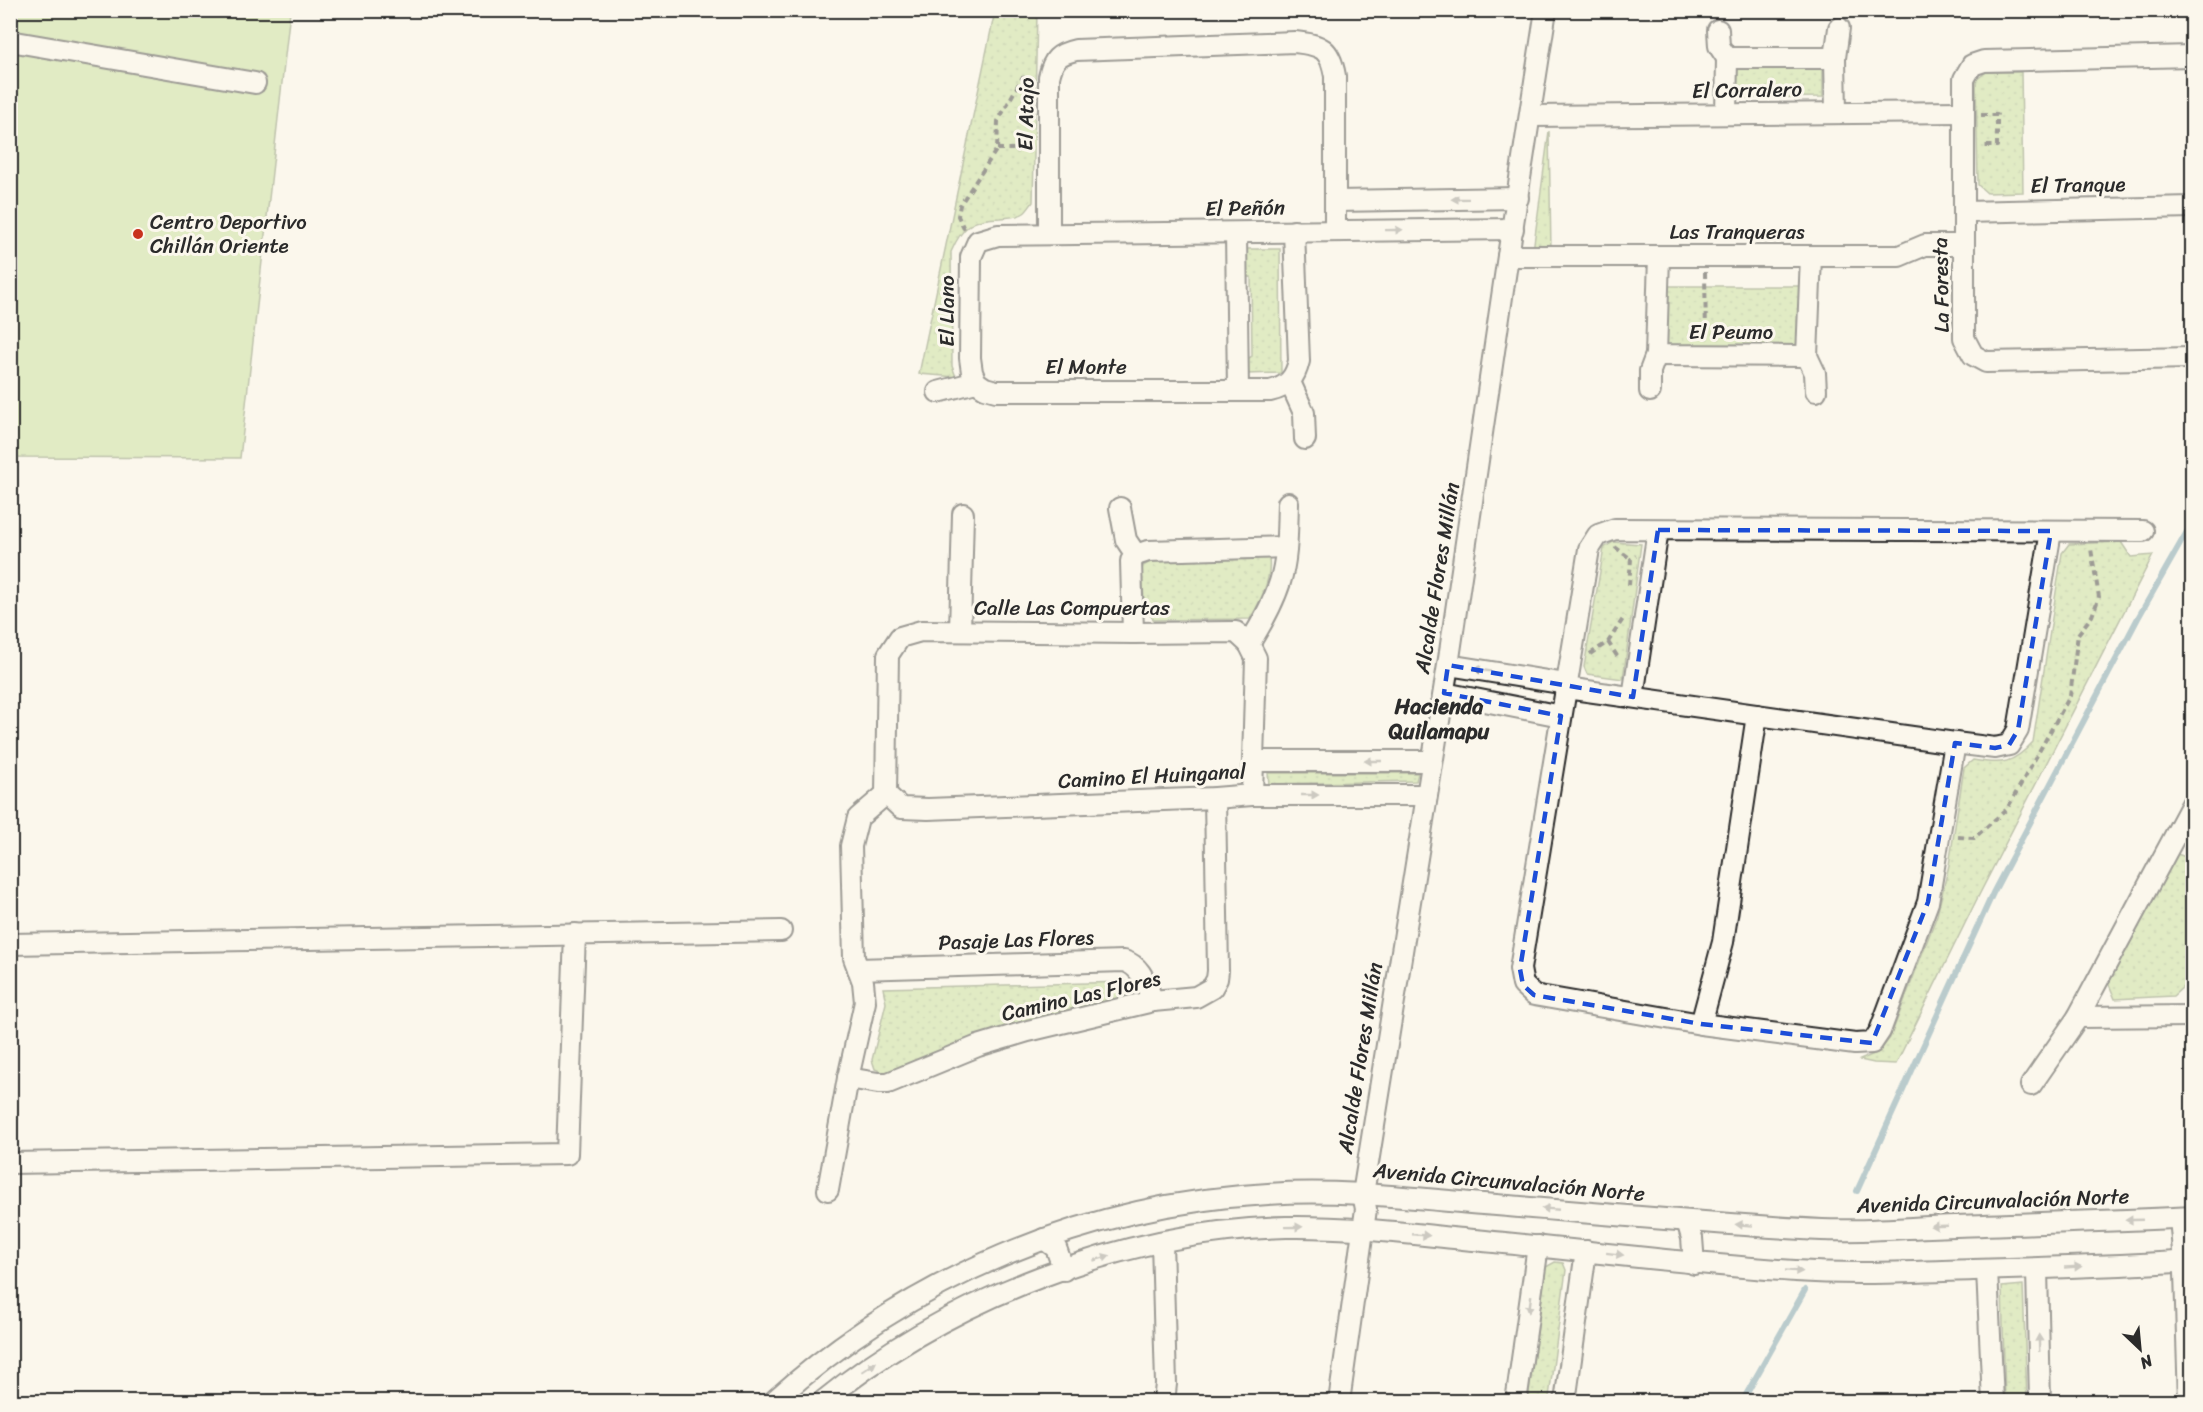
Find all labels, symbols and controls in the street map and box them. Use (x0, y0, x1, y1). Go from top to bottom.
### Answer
street label: El Corralero (1692, 70, 1803, 110)
street label: El Atajo (1006, 77, 1046, 151)
street label: El Tranque (2030, 165, 2126, 205)
street label: El Peñón (1205, 188, 1285, 228)
one-way arrow (1450, 194, 1469, 203)
place label: Centro Deportivo Chillán Oriente (150, 203, 307, 265)
street label: Las Tranqueras (1669, 213, 1805, 251)
one-way arrow (1384, 226, 1403, 235)
marker: Centro Deportivo Chillán Oriente (131, 227, 145, 241)
street label: La Foresta (1921, 237, 1961, 333)
street label: El Llano (928, 275, 966, 347)
street label: El Peumo (1689, 313, 1773, 351)
street label: El Monte (1045, 348, 1127, 386)
street label: Alcalde Flores Millán (1403, 480, 1471, 677)
street label: Calle Las Compuertas (974, 589, 1170, 627)
one-way arrow (1472, 665, 1491, 674)
district label: Hacienda Quilamapu (1389, 687, 1490, 751)
street label: Camino El Huinganal (1057, 752, 1248, 800)
one-way arrow (1364, 756, 1383, 766)
one-way arrow (1301, 790, 1320, 800)
street label: Pasaje Las Flores (938, 918, 1095, 962)
street label: Camino Las Flores (998, 959, 1165, 1033)
street label: Alcalde Flores Millán (1326, 960, 1394, 1157)
street label: Avenida Circunvalación Norte (1371, 1151, 1647, 1213)
street label: Avenida Circunvalación Norte (1855, 1177, 2130, 1225)
one-way arrow (1540, 1205, 1559, 1214)
one-way arrow (2125, 1215, 2144, 1224)
one-way arrow (1735, 1220, 1754, 1229)
one-way arrow (1284, 1222, 1303, 1232)
one-way arrow (1930, 1222, 1949, 1231)
one-way arrow (1412, 1230, 1431, 1240)
one-way arrow (1606, 1250, 1625, 1259)
one-way arrow (1093, 1253, 1111, 1262)
one-way arrow (2064, 1262, 2083, 1272)
one-way arrow (1785, 1266, 1804, 1276)
one-way arrow (1525, 1294, 1534, 1313)
north arrow (2110, 1319, 2170, 1379)
one-way arrow (2034, 1334, 2043, 1353)
text: N (2134, 1346, 2159, 1378)
one-way arrow (861, 1361, 877, 1372)

